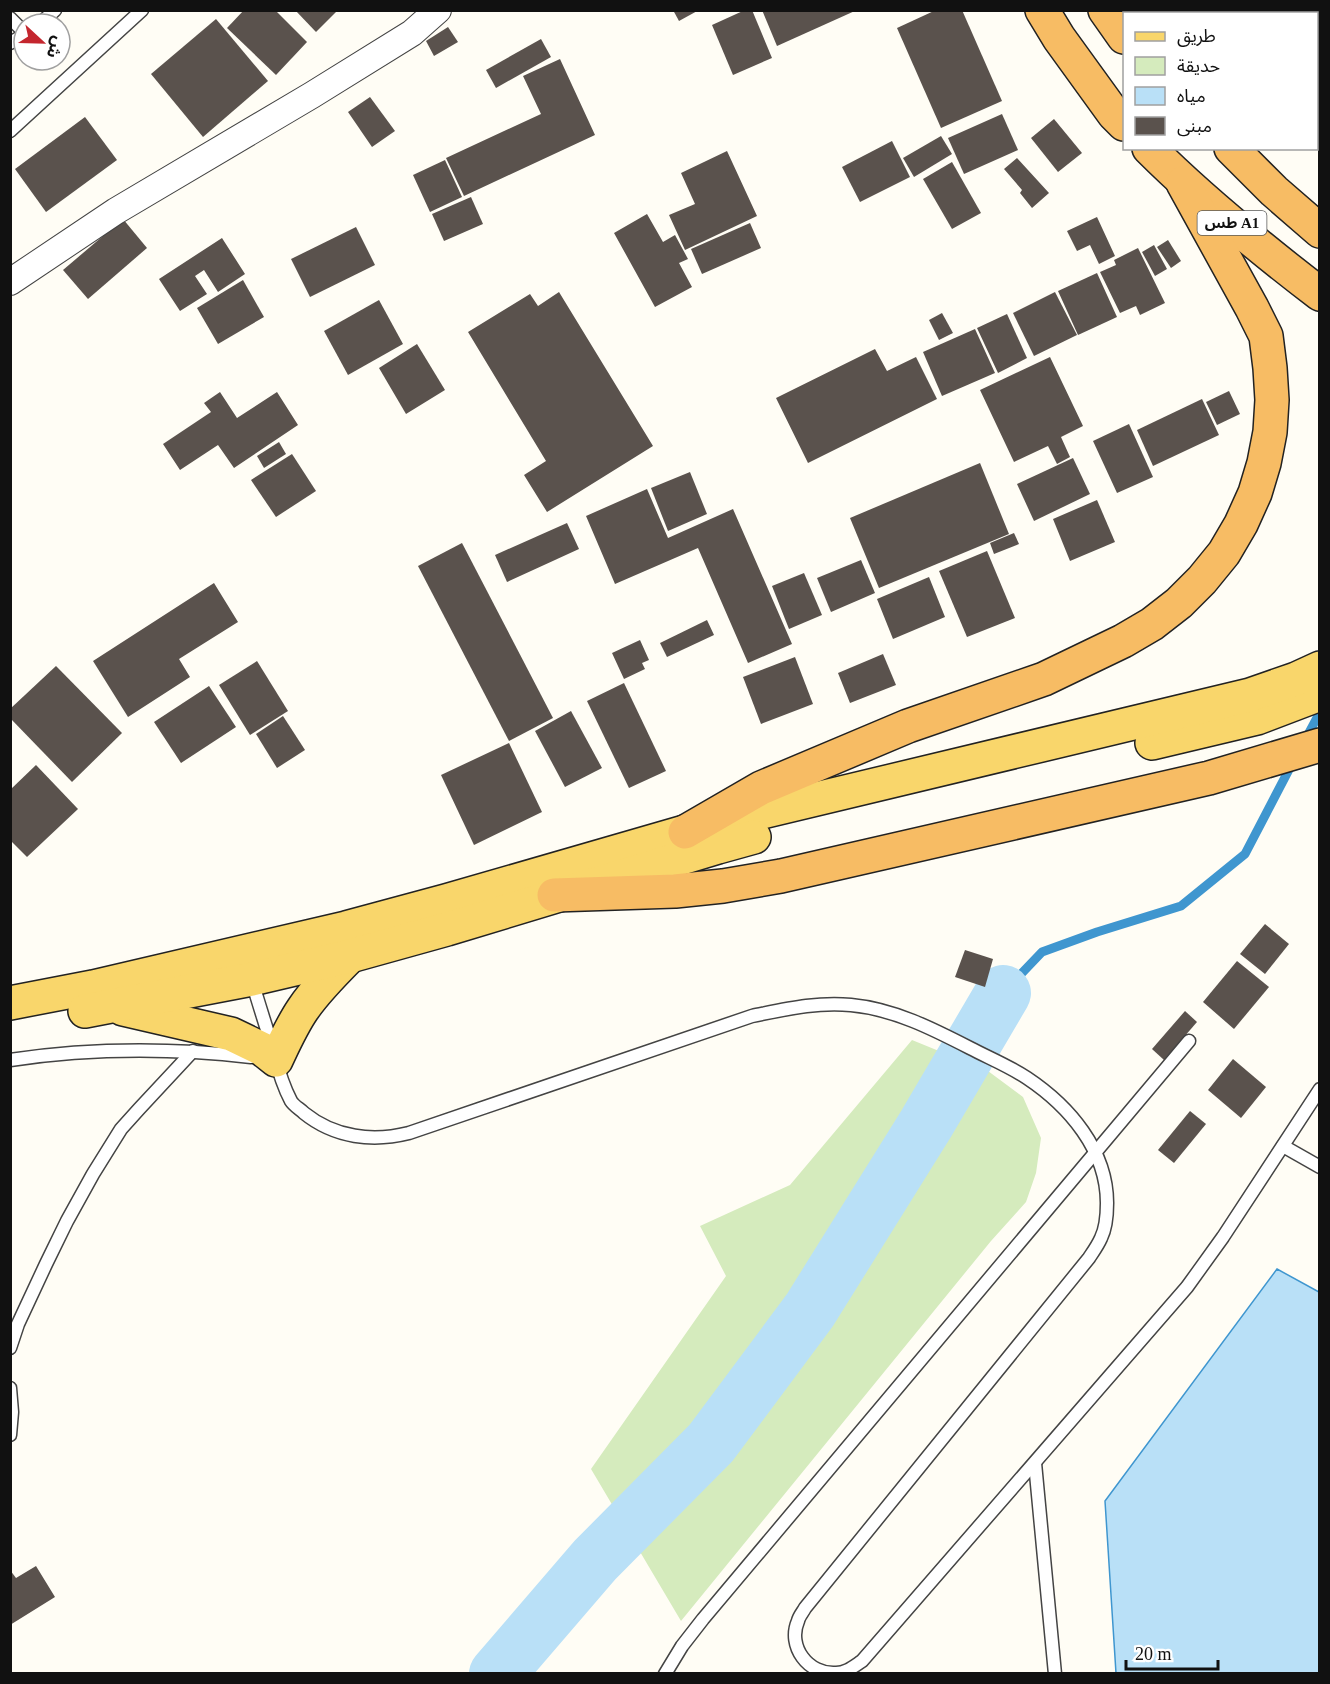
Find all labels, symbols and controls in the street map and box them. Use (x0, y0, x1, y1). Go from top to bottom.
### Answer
north arrow (12, 12, 72, 72)
legend (1123, 12, 1318, 150)
text: طريق (1177, 26, 1216, 47)
text: ش (43, 34, 67, 61)
text: حديقة (1177, 56, 1220, 76)
text: مياه (1177, 86, 1206, 106)
text: مبنى (1177, 116, 1212, 137)
road number: طس A1 (1198, 211, 1266, 235)
scale bar (1126, 1633, 1218, 1671)
text: 20 m (1135, 1644, 1172, 1664)

